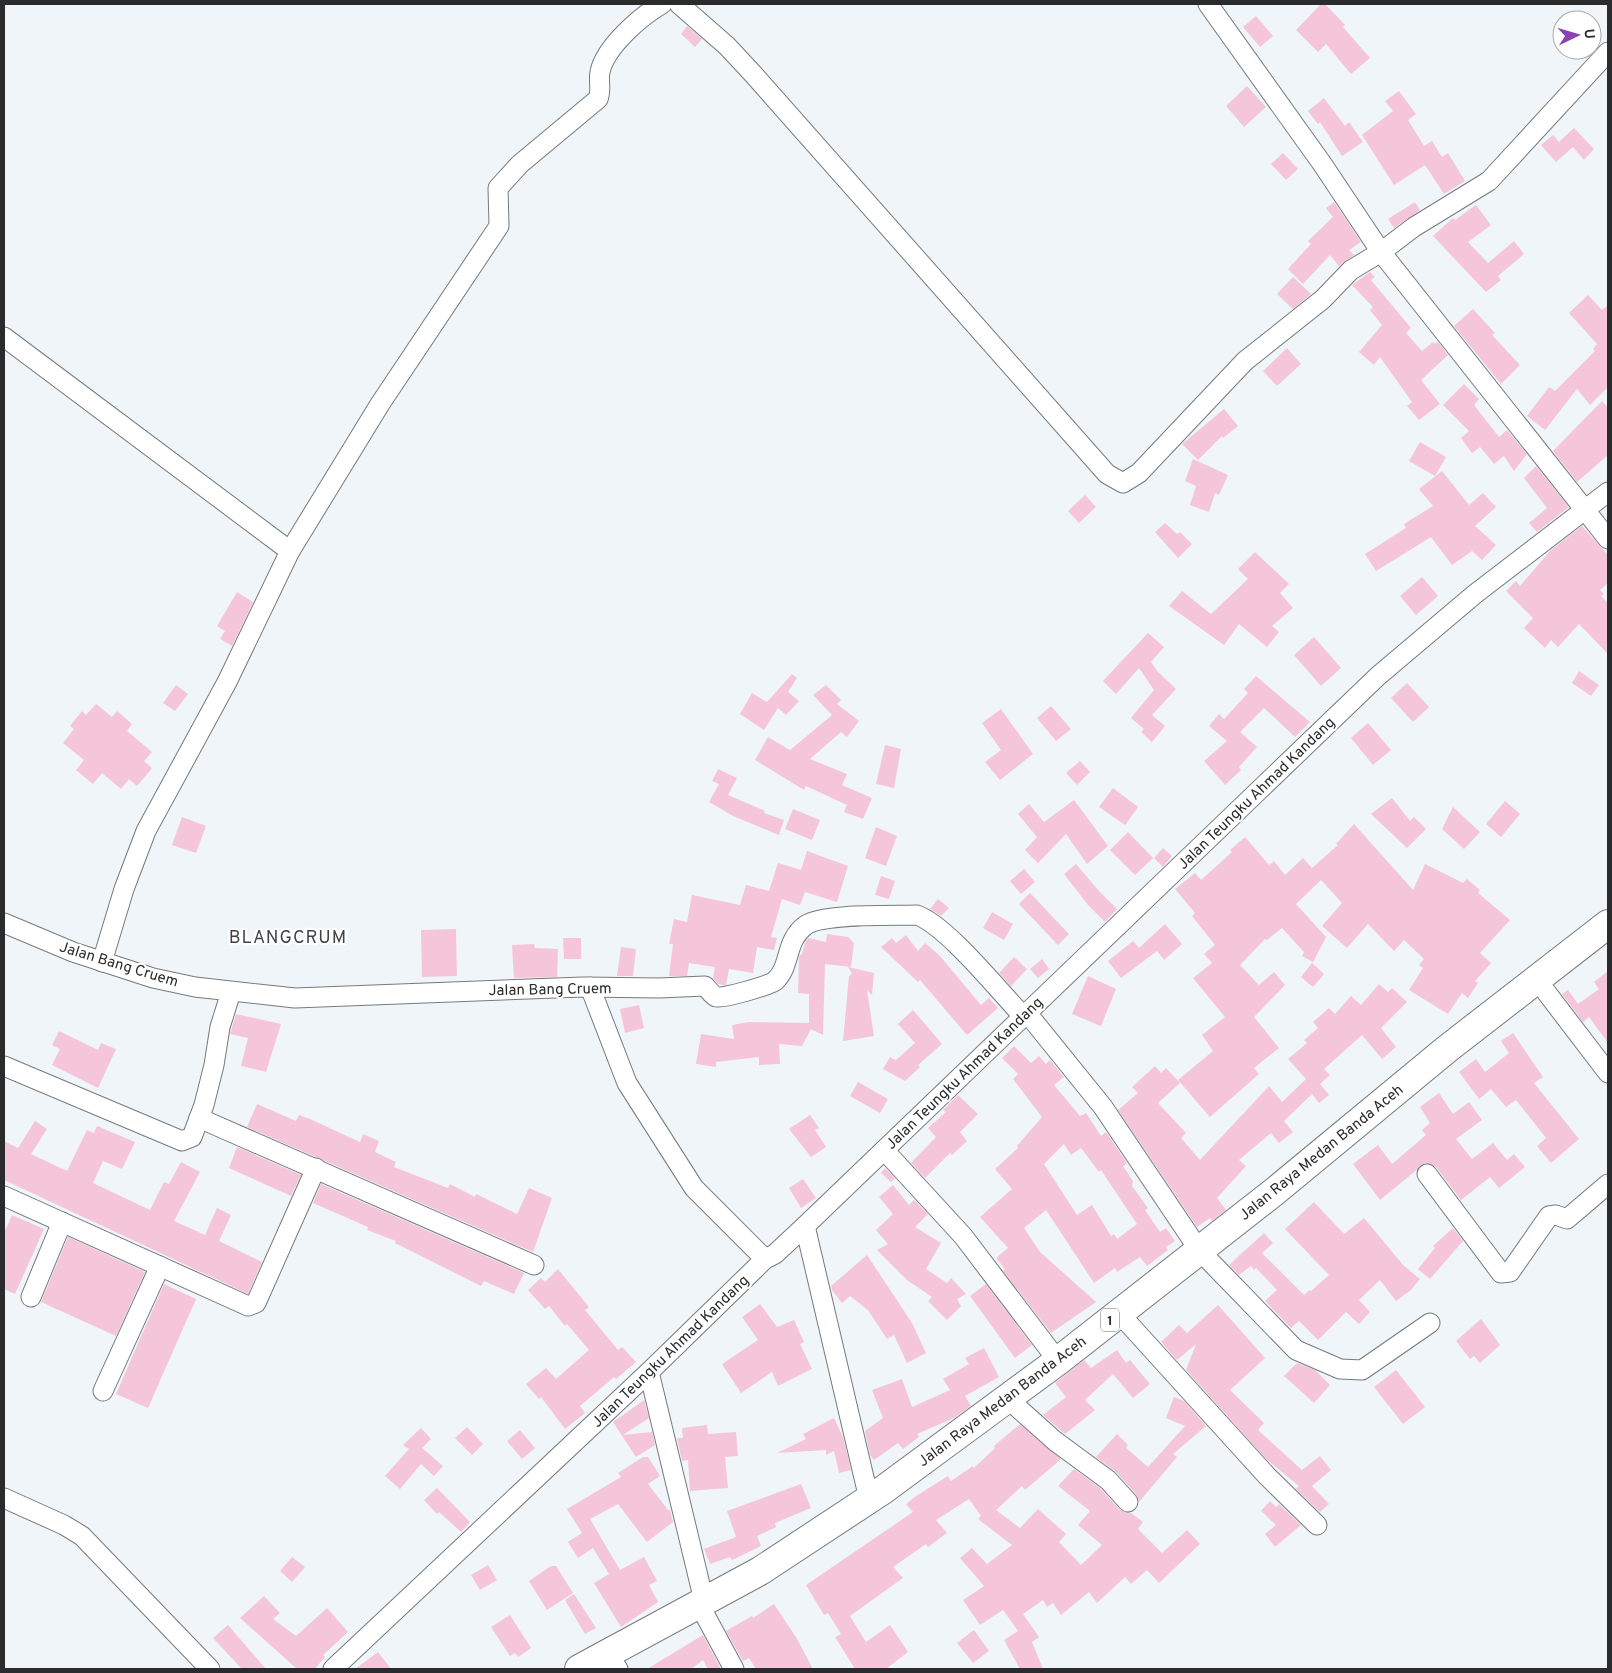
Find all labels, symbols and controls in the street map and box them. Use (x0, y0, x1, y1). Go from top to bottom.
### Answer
north arrow (1552, 10, 1602, 60)
text: U (1580, 28, 1597, 40)
street label: Jalan Teungku Ahmad Kandang (1174, 714, 1340, 874)
district label: BLANGCRUM (229, 927, 347, 950)
street label: Jalan Bang Cruem (57, 938, 180, 993)
street label: Jalan Bang Cruem (488, 980, 612, 1001)
street label: Jalan Teungku Ahmad Kandang (882, 994, 1048, 1154)
street label: Jalan Raya Medan Banda Aceh (1236, 1081, 1408, 1225)
street label: Jalan Teungku Ahmad Kandang (588, 1272, 754, 1432)
road number: 1 (1101, 1308, 1119, 1332)
street label: Jalan Raya Medan Banda Aceh (915, 1333, 1091, 1472)

